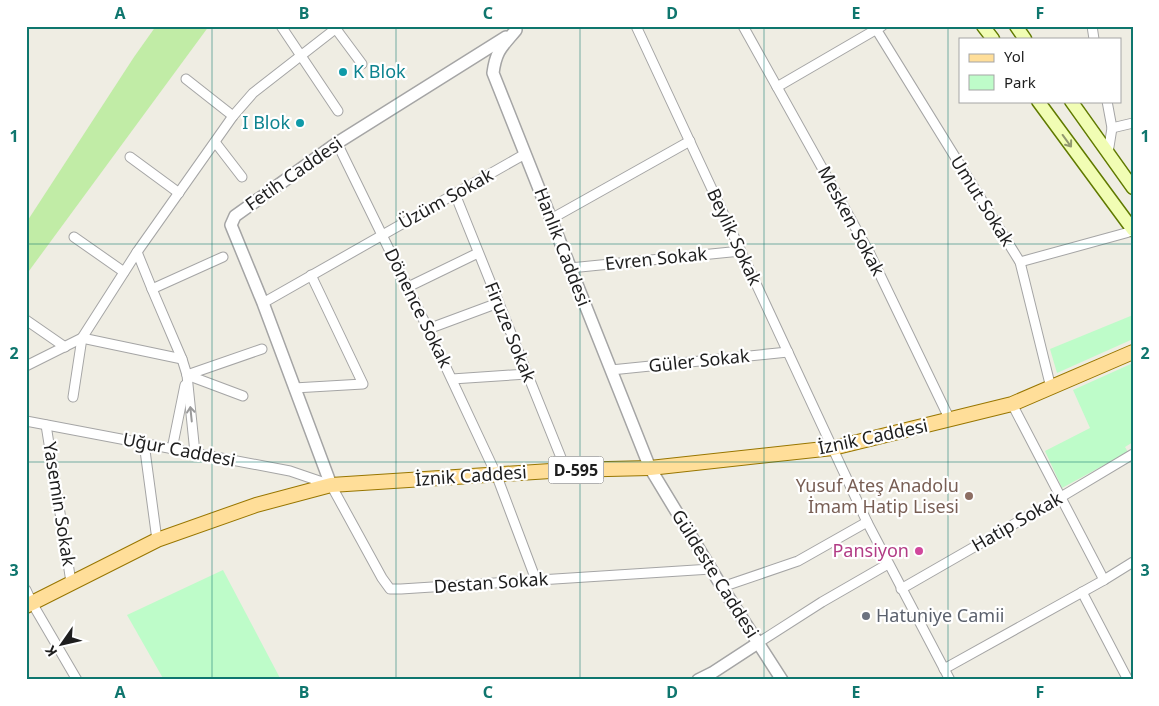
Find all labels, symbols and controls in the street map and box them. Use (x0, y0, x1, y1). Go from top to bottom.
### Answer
text: A (114, 2, 126, 24)
text: B (299, 2, 309, 24)
text: C (483, 2, 493, 24)
text: D (666, 2, 678, 24)
text: E (852, 2, 861, 24)
text: F (1036, 2, 1044, 24)
legend (959, 38, 1122, 102)
text: Yol (1004, 46, 1025, 66)
place label: K Blok (353, 59, 406, 83)
marker: K Blok (337, 66, 349, 78)
text: Park (1004, 72, 1036, 92)
place label: I Blok (242, 110, 290, 134)
marker: I Blok (294, 117, 306, 129)
text: 1 (9, 125, 19, 147)
text: 1 (1140, 125, 1150, 147)
street label: Fetih Caddesi (240, 131, 347, 216)
one-way arrow (1062, 134, 1072, 148)
street label: Umut Sokak (946, 151, 1020, 251)
street label: Üzüm Sokak (394, 162, 497, 234)
street label: Mesken Sokak (813, 162, 891, 280)
street label: Hanlık Caddesi (529, 184, 597, 309)
street label: Beylik Sokak (702, 184, 768, 289)
street label: Evren Sokak (604, 241, 708, 275)
street label: Dönence Sokak (380, 244, 458, 372)
street label: Firuze Sokak (480, 278, 542, 386)
text: 2 (9, 342, 19, 364)
text: 2 (1140, 342, 1150, 364)
street label: Güler Sokak (647, 343, 751, 377)
one-way arrow (186, 406, 196, 422)
street label: İznik Caddesi (816, 413, 930, 459)
street label: Uğur Caddesi (121, 426, 238, 472)
street label: Yasemin Sokak (38, 440, 82, 568)
road number: D-595 (548, 456, 604, 484)
street label: İznik Caddesi (414, 459, 527, 491)
place label: Yusuf Ateş Anadolu İmam Hatip Lisesi (796, 473, 959, 518)
street label: Hatip Sokak (967, 485, 1066, 557)
marker: Yusuf Ateş Anadolu İmam Hatip Lisesi (963, 490, 975, 502)
street label: Güldeste Caddesi (667, 505, 765, 642)
place label: Pansiyon (832, 538, 909, 562)
marker: Pansiyon (913, 545, 925, 557)
text: 3 (9, 559, 19, 581)
text: 3 (1140, 559, 1150, 581)
street label: Destan Sokak (433, 566, 549, 598)
place label: Hatuniye Camii (876, 603, 1004, 627)
marker: Hatuniye Camii (860, 610, 872, 622)
north arrow (38, 618, 88, 668)
text: K (40, 642, 61, 661)
text: A (114, 681, 126, 703)
text: B (299, 681, 309, 703)
text: C (483, 681, 493, 703)
text: D (666, 681, 678, 703)
text: E (852, 681, 861, 703)
text: F (1036, 681, 1044, 703)

